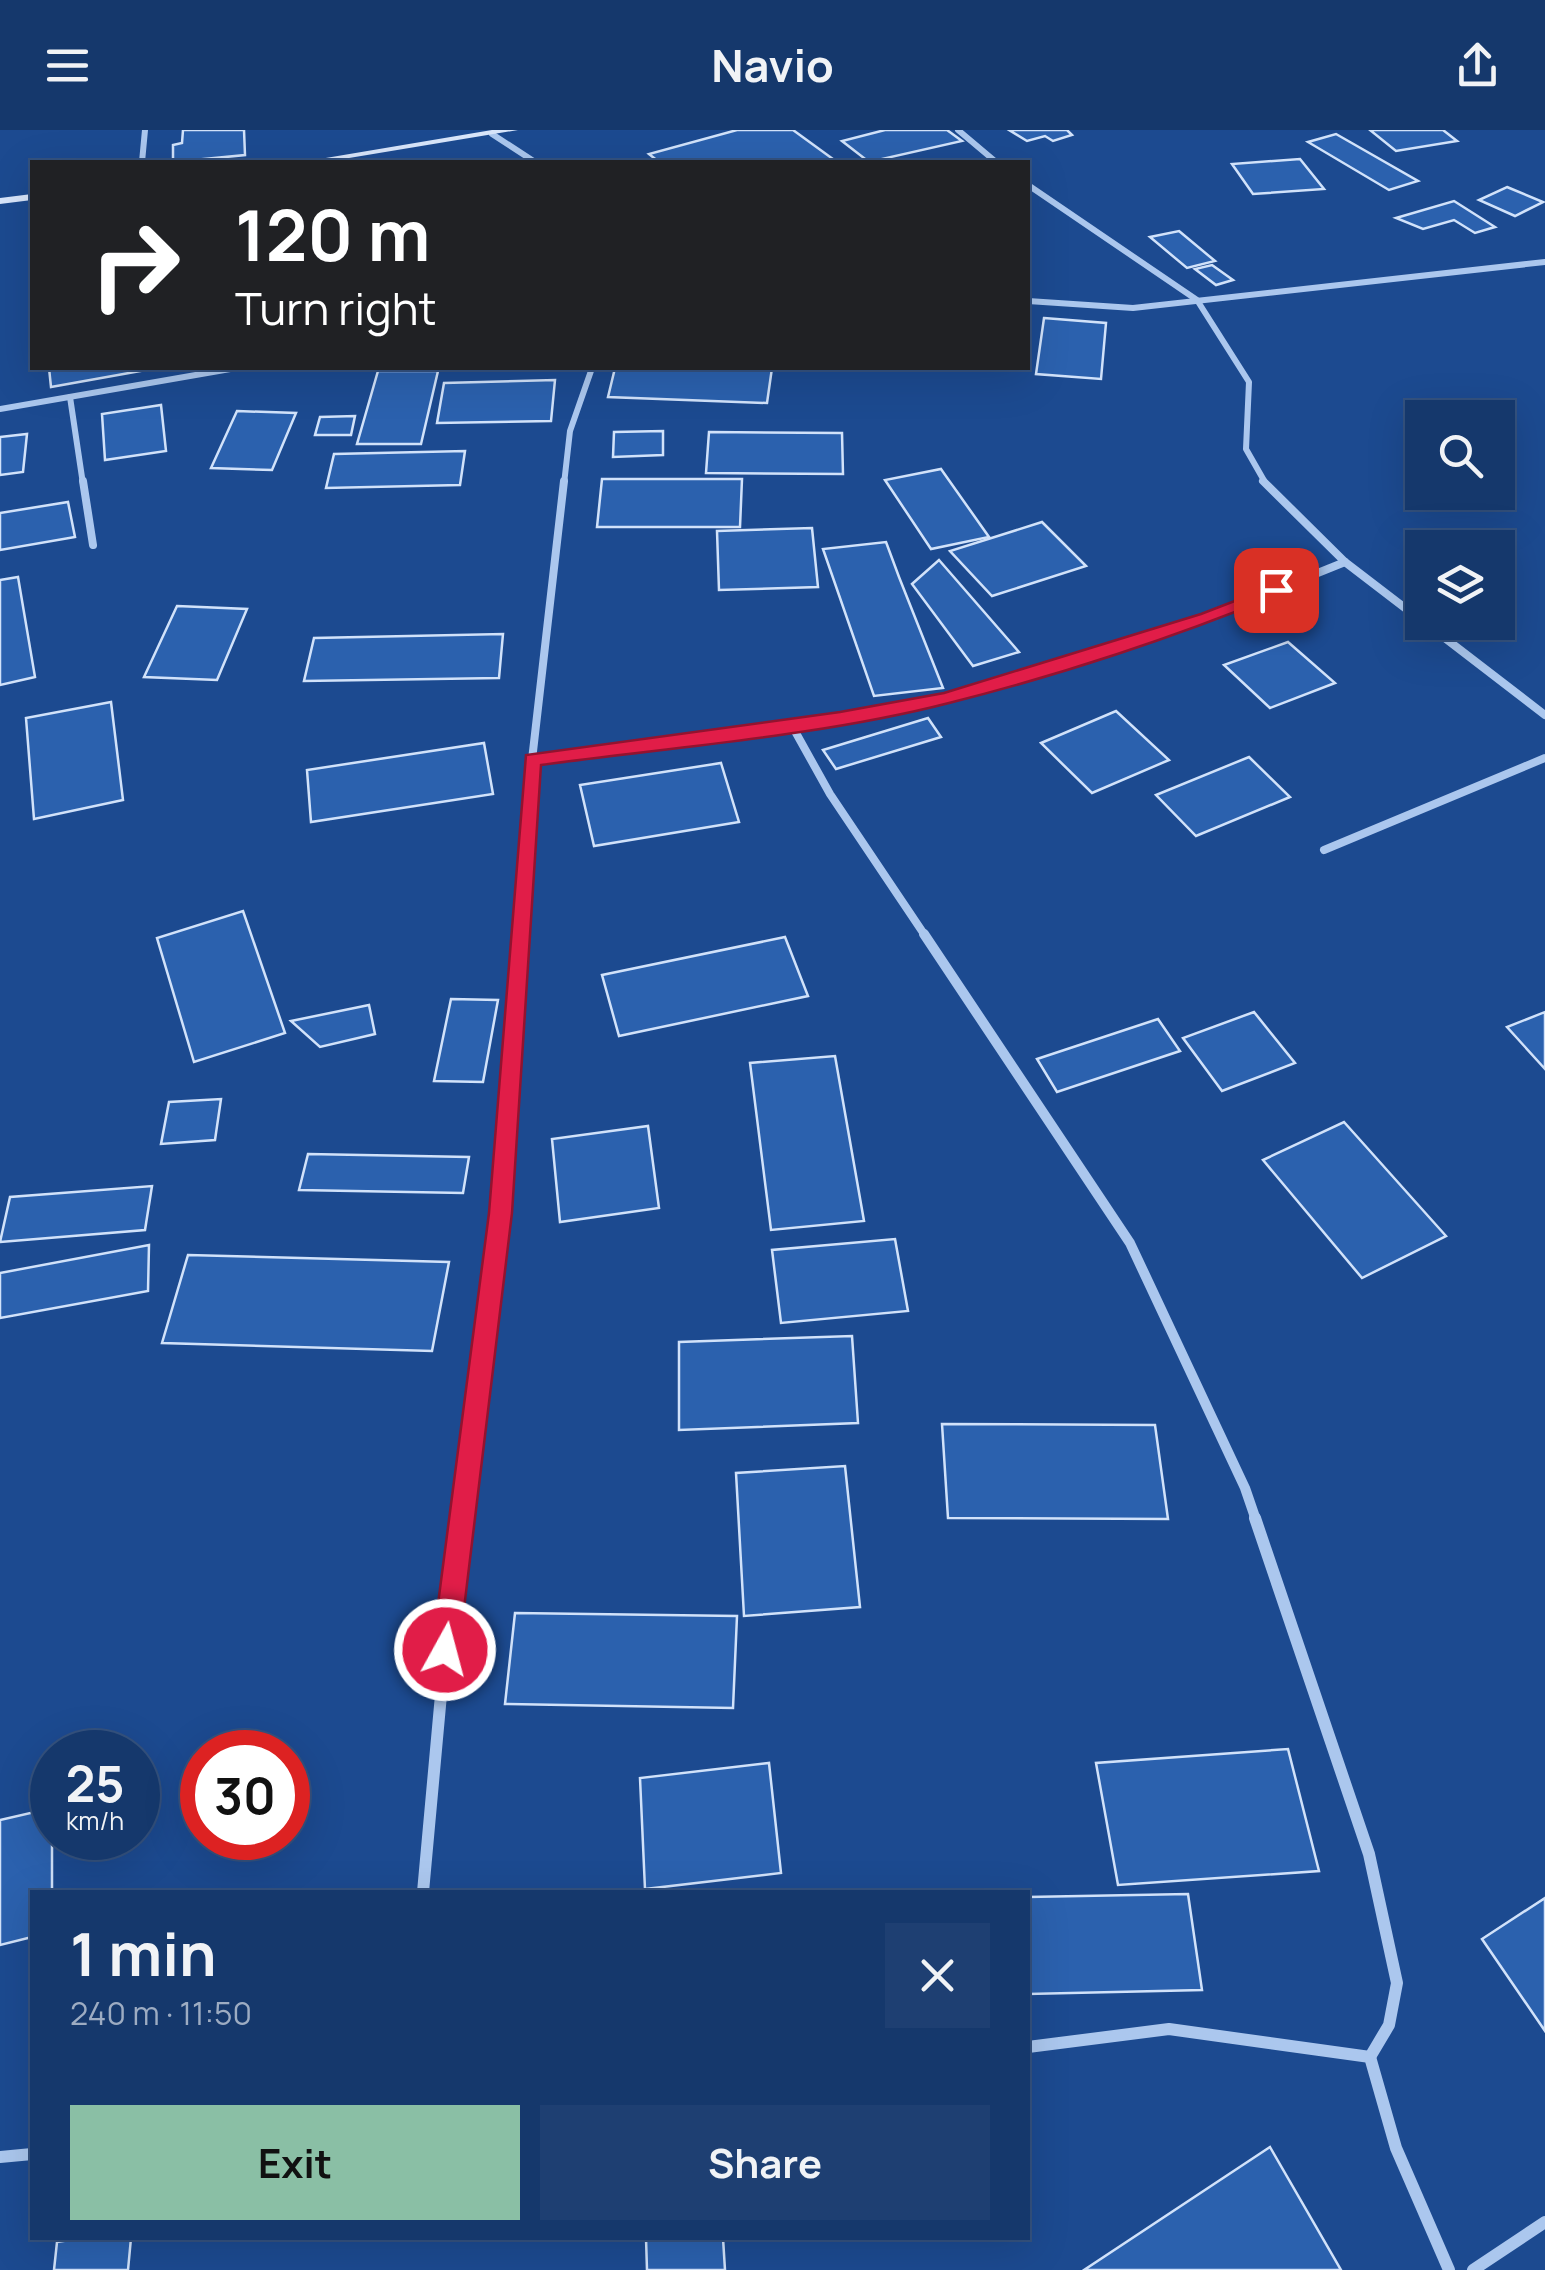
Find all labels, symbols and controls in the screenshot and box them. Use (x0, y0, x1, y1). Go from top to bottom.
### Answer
text: Navio (711, 34, 834, 96)
icon: menu (40, 38, 95, 93)
icon: share (1450, 38, 1505, 93)
text: 120 m (235, 186, 430, 282)
icon: right (70, 200, 200, 330)
text: Turn right (235, 277, 436, 339)
map controls (1405, 400, 1515, 640)
button: search (1405, 400, 1515, 510)
button: layers (1405, 530, 1515, 640)
pin (1234, 548, 1319, 633)
icon: arrive (1249, 563, 1304, 618)
position arrow (393, 1598, 497, 1702)
speed limit sign: 30 (180, 1730, 310, 1860)
text: 25 (65, 1749, 125, 1817)
text: km/h (66, 1803, 124, 1838)
text: 1 min (70, 1912, 217, 1994)
button: close (885, 1923, 990, 2028)
text: 240 m · 11:50 (70, 1991, 252, 2035)
button: Exit (70, 2105, 520, 2220)
button: Share (540, 2105, 990, 2220)

